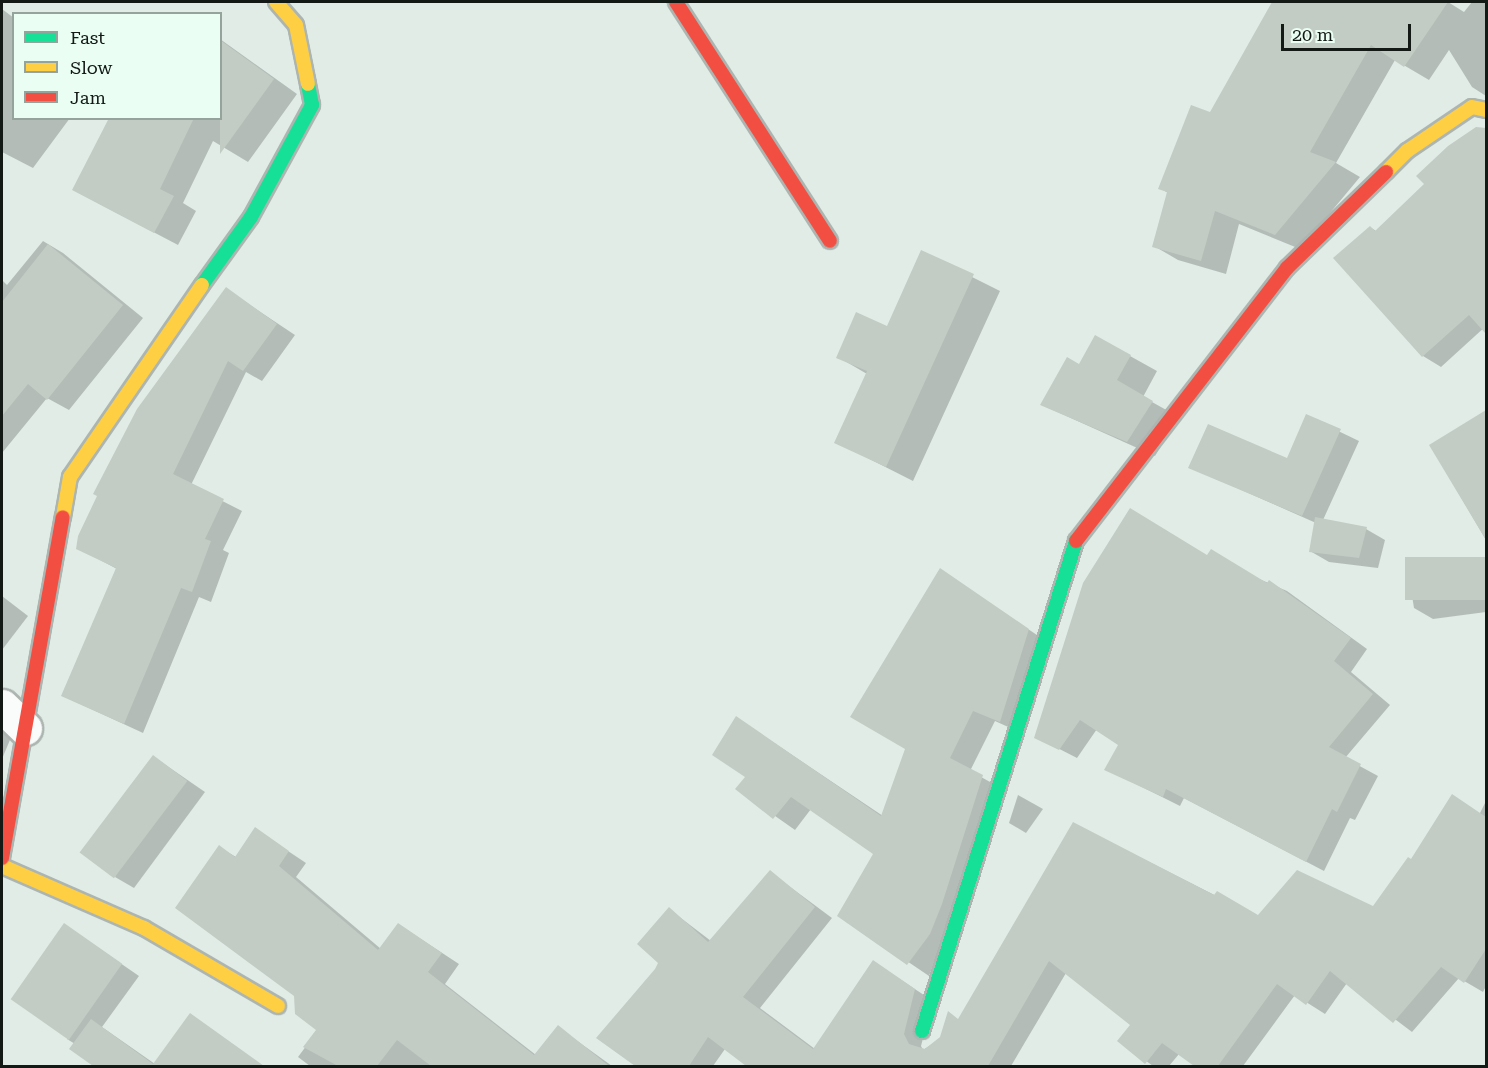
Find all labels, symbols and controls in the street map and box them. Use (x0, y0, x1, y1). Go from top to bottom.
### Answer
legend (12, 12, 222, 120)
scale bar (1284, 12, 1414, 50)
text: 20 m (1292, 24, 1333, 45)
text: Fast (70, 27, 105, 48)
text: Slow (70, 57, 112, 78)
text: Jam (70, 87, 106, 108)

